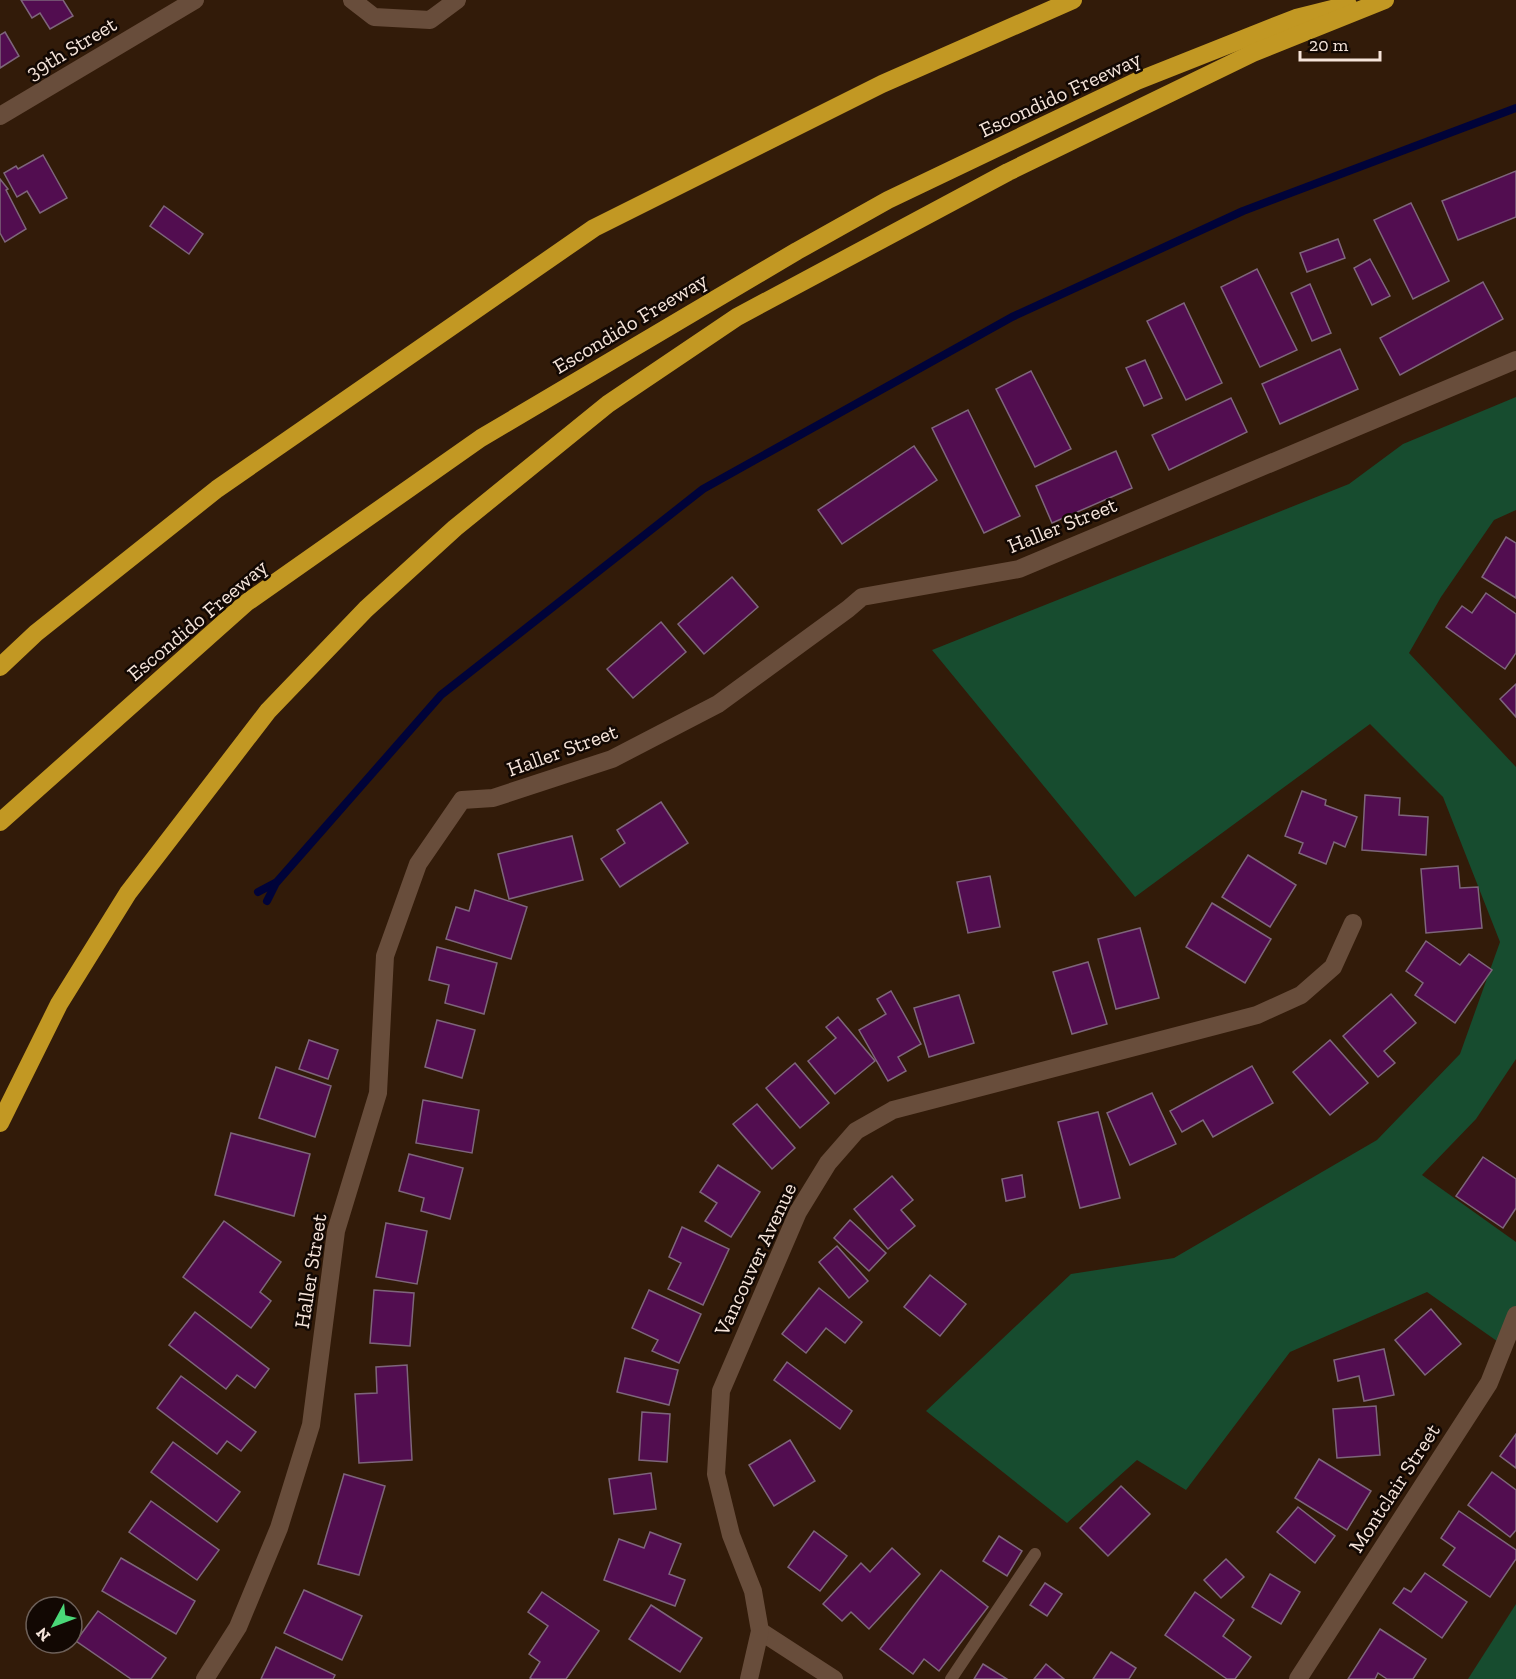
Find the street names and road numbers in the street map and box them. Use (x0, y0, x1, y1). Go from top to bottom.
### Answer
street label: 39th Street (21, 11, 121, 85)
street label: Escondido Freeway (975, 46, 1145, 142)
street label: Escondido Freeway (548, 267, 712, 379)
street label: Haller Street (1004, 492, 1120, 558)
street label: Escondido Freeway (122, 554, 272, 686)
street label: Haller Street (503, 718, 621, 781)
street label: Vancouver Avenue (708, 1178, 801, 1340)
street label: Haller Street (289, 1212, 331, 1330)
street label: Montclair Street (1343, 1419, 1445, 1557)

